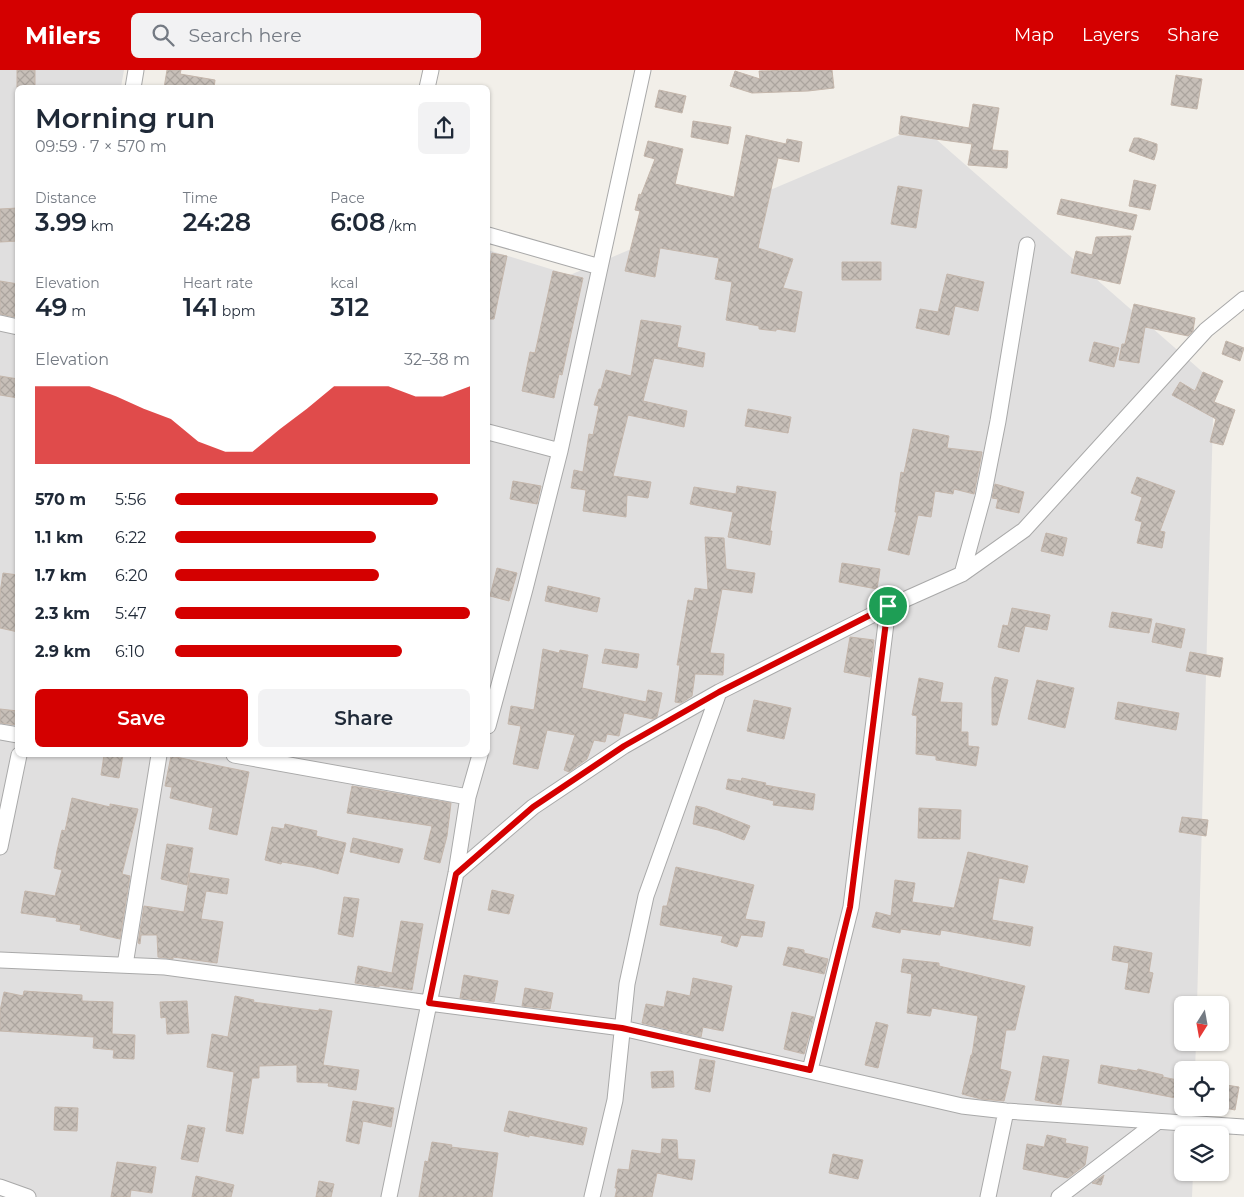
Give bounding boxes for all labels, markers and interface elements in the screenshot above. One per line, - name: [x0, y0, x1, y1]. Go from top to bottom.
- search box: [131, 13, 481, 58]
- text: Milers: [25, 21, 101, 50]
- icon: search: [149, 21, 177, 49]
- text: Search here: [189, 24, 302, 47]
- text: Map: [1014, 24, 1054, 46]
- text: Layers: [1082, 24, 1139, 46]
- text: Share: [1167, 24, 1219, 46]
- text: Morning run: [35, 101, 215, 135]
- button: share: [418, 102, 470, 154]
- text: 09:59 · 7 × 570 m: [35, 137, 167, 156]
- text: Distance: [35, 189, 97, 207]
- text: Time: [183, 189, 218, 207]
- text: Pace: [330, 189, 365, 207]
- text: 3.99: [35, 207, 87, 237]
- text: 24:28: [183, 207, 251, 237]
- text: 6:08: [330, 207, 385, 237]
- text: km: [87, 217, 114, 235]
- text: /km: [385, 217, 417, 235]
- text: Elevation: [35, 274, 100, 292]
- text: Heart rate: [183, 274, 253, 292]
- text: kcal: [330, 274, 358, 292]
- text: 49: [35, 292, 68, 322]
- text: 141: [183, 292, 218, 322]
- text: 312: [330, 292, 369, 322]
- text: m: [68, 302, 86, 320]
- text: bpm: [218, 302, 256, 320]
- text: Elevation: [35, 350, 109, 369]
- text: 32–38 m: [404, 350, 470, 369]
- text: 570 m: [35, 490, 86, 509]
- text: 5:56: [115, 490, 146, 509]
- text: 1.1 km: [35, 528, 83, 547]
- text: 6:22: [115, 528, 146, 547]
- text: 1.7 km: [35, 566, 87, 585]
- text: 6:20: [115, 566, 148, 585]
- pin: [867, 585, 909, 627]
- icon: arrive: [874, 592, 902, 620]
- text: 2.3 km: [35, 604, 90, 623]
- text: 5:47: [115, 604, 147, 623]
- text: 2.9 km: [35, 642, 91, 661]
- text: 6:10: [115, 642, 145, 661]
- button: Save: [35, 689, 248, 747]
- button: Share: [258, 689, 470, 747]
- north arrow: [1174, 996, 1229, 1051]
- map controls: [1174, 996, 1229, 1181]
- button: locate: [1174, 1061, 1229, 1116]
- button: layers: [1174, 1126, 1229, 1181]

